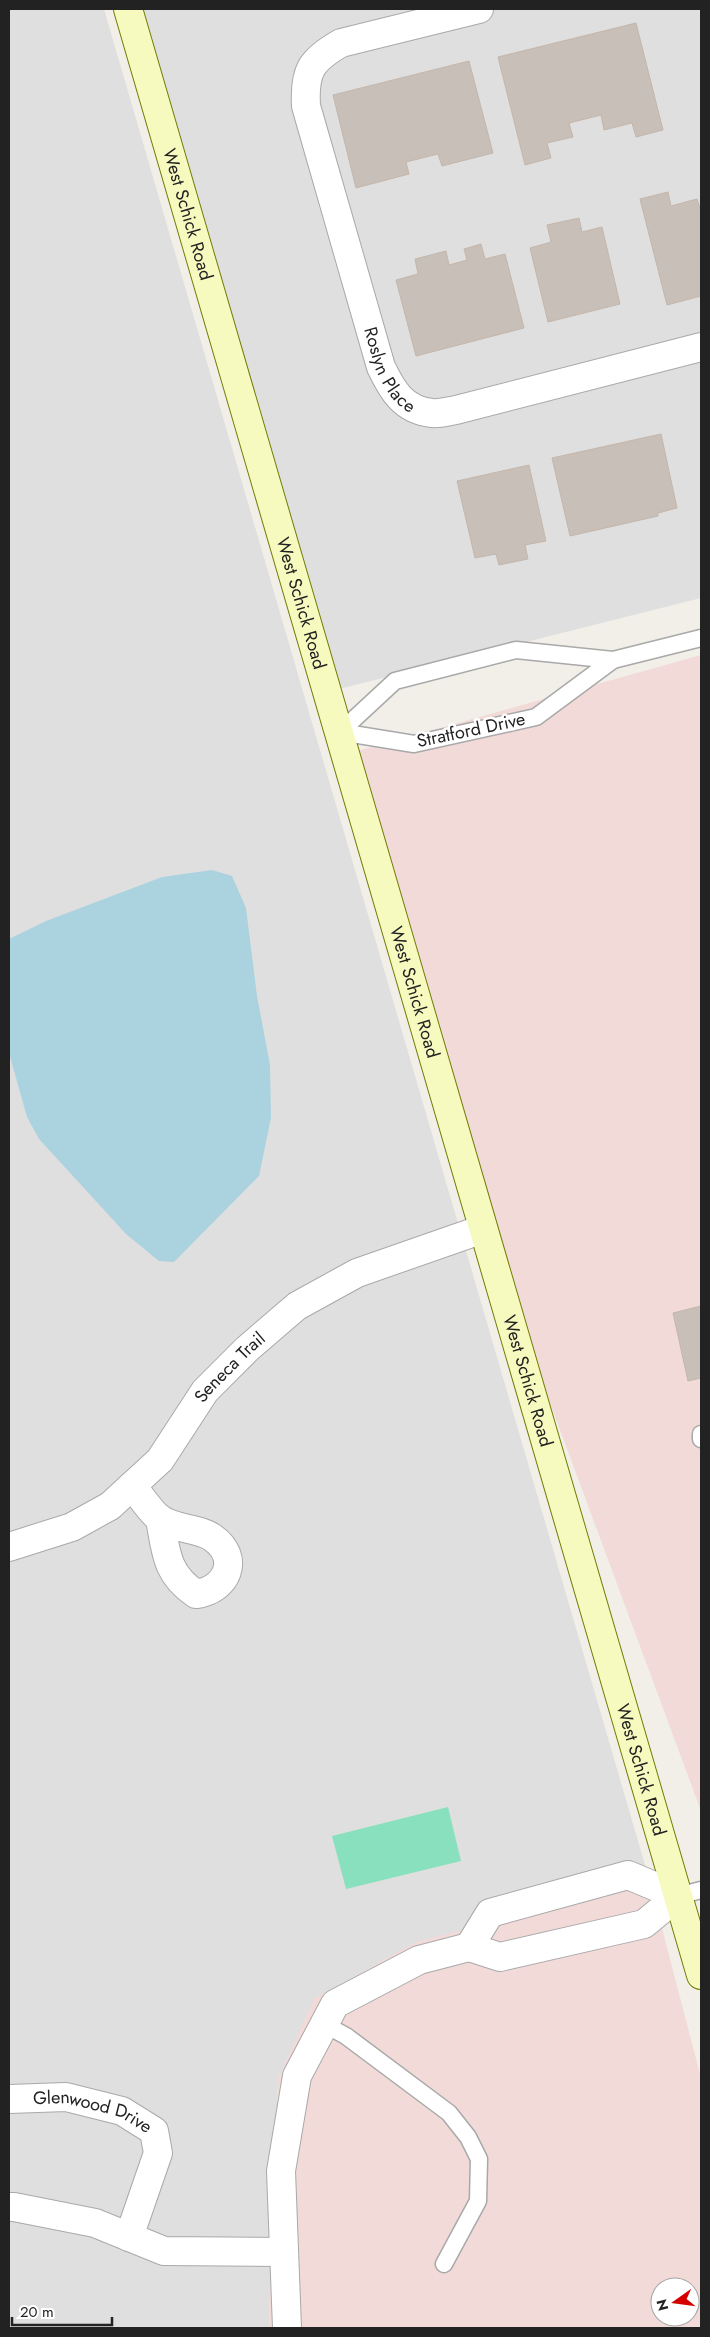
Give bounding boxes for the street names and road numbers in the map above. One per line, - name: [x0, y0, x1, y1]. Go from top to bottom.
- street label: West Schick Road: [156, 145, 219, 283]
- street label: Roslyn Place: [357, 324, 421, 419]
- street label: West Schick Road: [270, 534, 333, 672]
- street label: Stratford Drive: [414, 706, 528, 754]
- street label: West Schick Road: [383, 923, 446, 1061]
- street label: West Schick Road: [496, 1312, 559, 1450]
- street label: Seneca Trail: [188, 1326, 271, 1408]
- street label: West Schick Road: [610, 1701, 673, 1839]
- street label: Glenwood Drive: [32, 2084, 157, 2140]

